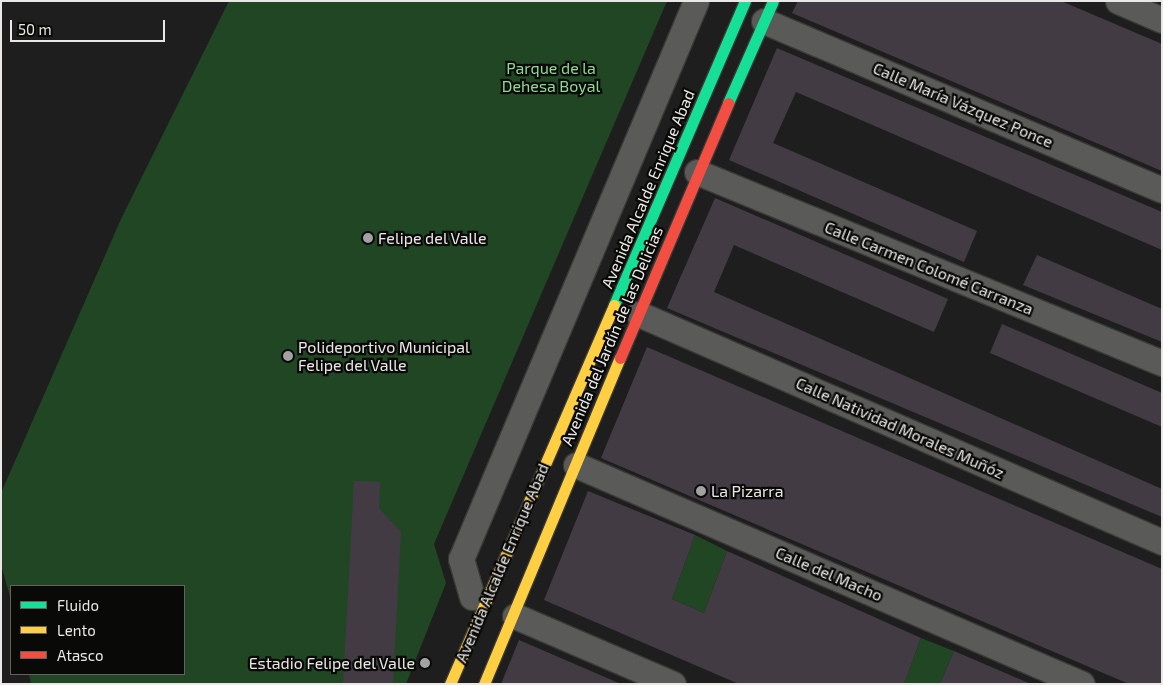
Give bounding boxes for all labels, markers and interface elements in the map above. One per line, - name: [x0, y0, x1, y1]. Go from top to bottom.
- scale bar: [12, 10, 168, 42]
- text: 50 m: [18, 20, 52, 38]
- park label: Parque de la Dehesa Boyal: [502, 58, 600, 96]
- street label: Calle María Vázquez Ponce: [870, 58, 1056, 152]
- street label: Avenida Alcalde Enrique Abad: [597, 86, 699, 292]
- street label: Calle Carmen Colomé Carranza: [822, 217, 1036, 319]
- street label: Avenida del Jardín de las Delicias: [557, 223, 667, 449]
- place label: Felipe del Valle: [378, 228, 487, 248]
- marker: Felipe del Valle: [362, 232, 374, 244]
- place label: Polideportivo Municipal Felipe del Valle: [298, 337, 470, 375]
- marker: Polideportivo Municipal Felipe del Valle: [282, 350, 294, 362]
- street label: Calle Natividad Morales Muñóz: [793, 373, 1007, 483]
- street label: Avenida Alcalde Enrique Abad: [451, 460, 553, 666]
- place label: La Pizarra: [711, 481, 784, 501]
- marker: La Pizarra: [695, 485, 707, 497]
- street label: Calle del Macho: [772, 543, 886, 605]
- legend: [10, 585, 185, 675]
- text: Fluido: [57, 596, 99, 614]
- text: Lento: [57, 621, 96, 639]
- text: Atasco: [57, 646, 103, 664]
- place label: Estadio Felipe del Valle: [248, 653, 415, 673]
- marker: Estadio Felipe del Valle: [419, 657, 431, 669]

